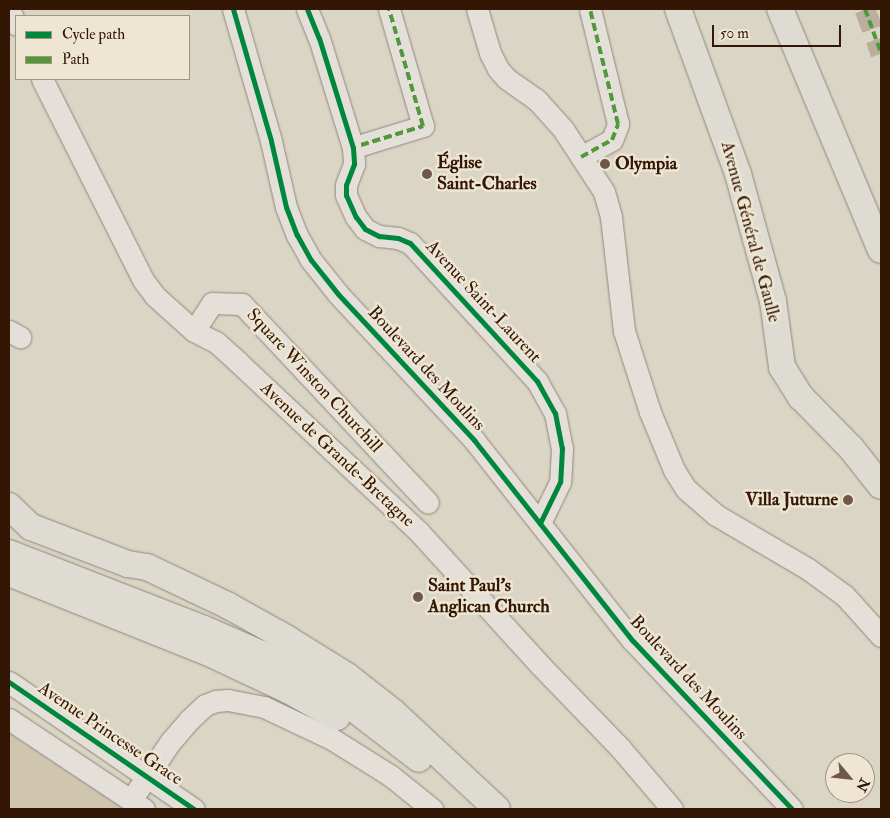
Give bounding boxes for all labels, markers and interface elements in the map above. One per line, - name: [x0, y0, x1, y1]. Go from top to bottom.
- legend: [15, 15, 190, 80]
- scale bar: [715, 15, 844, 47]
- text: 50 m: [720, 24, 749, 43]
- text: Cycle path: [62, 25, 125, 44]
- text: Path: [62, 50, 89, 69]
- street label: Avenue Général de Gaulle: [715, 139, 785, 325]
- place label: Église Saint-Charles: [437, 153, 537, 195]
- place label: Olympia: [615, 153, 677, 175]
- marker: Olympia: [599, 158, 611, 170]
- marker: Église Saint-Charles: [421, 168, 433, 180]
- street label: Avenue Saint-Laurent: [421, 236, 545, 368]
- street label: Boulevard des Moulins: [363, 302, 489, 436]
- street label: Square Winston Churchill: [242, 304, 386, 458]
- street label: Avenue de Grande-Bretagne: [255, 378, 419, 532]
- place label: Villa Juturne: [745, 489, 838, 511]
- marker: Villa Juturne: [842, 494, 854, 506]
- place label: Saint Paul's Anglican Church: [428, 576, 550, 618]
- marker: Saint Paul's Anglican Church: [412, 591, 424, 603]
- street label: Boulevard des Moulins: [625, 611, 751, 745]
- street label: Avenue Princesse Grace: [34, 678, 186, 790]
- north arrow: [825, 753, 875, 803]
- text: N: [852, 775, 873, 794]

